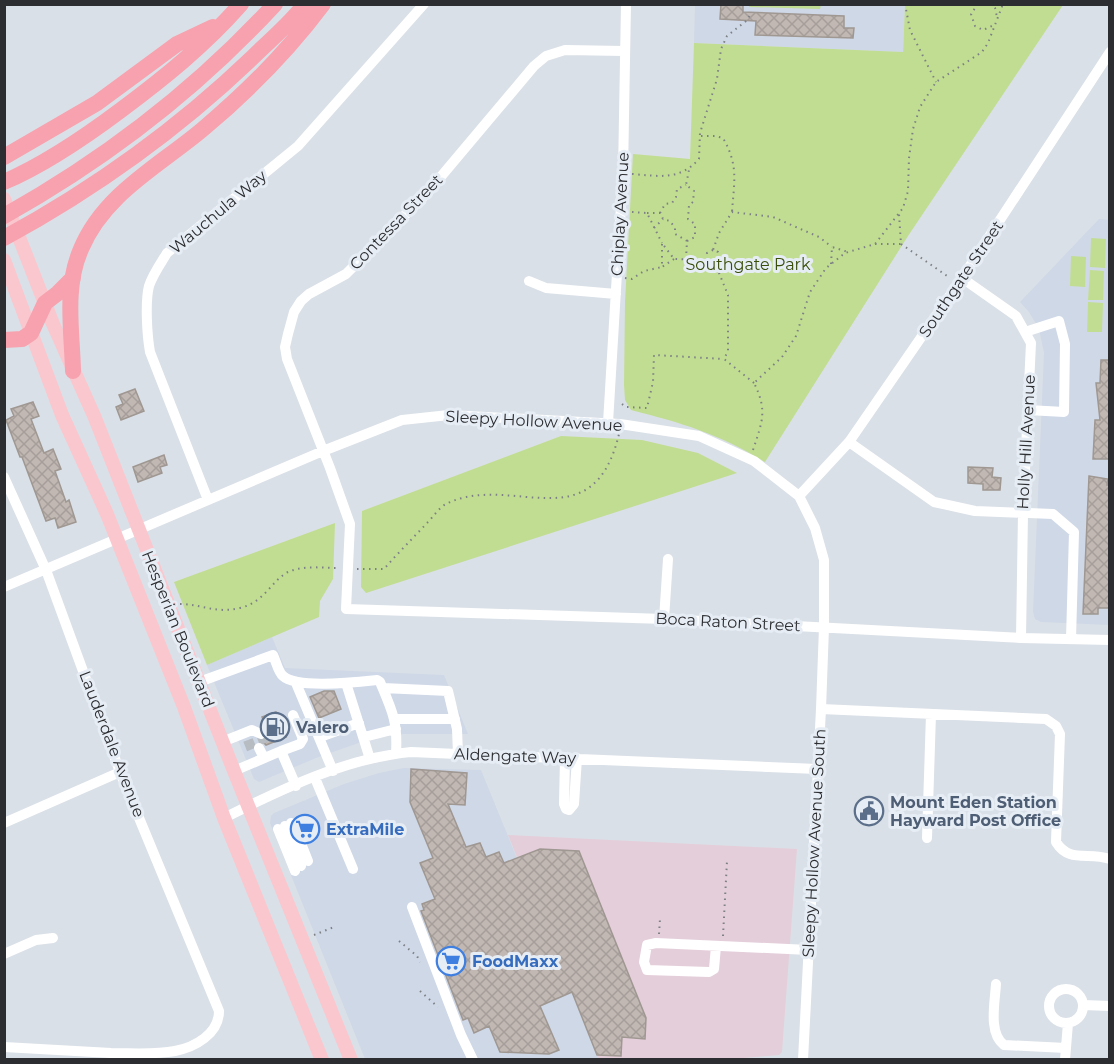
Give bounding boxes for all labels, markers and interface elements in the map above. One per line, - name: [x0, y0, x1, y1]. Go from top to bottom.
- street label: Chiplay Avenue: [607, 152, 633, 276]
- street label: Wauchula Way: [166, 166, 270, 258]
- street label: Contessa Street: [346, 170, 447, 274]
- street label: Southgate Street: [915, 217, 1007, 341]
- park label: Southgate Park: [686, 255, 811, 274]
- street label: Holly Hill Avenue: [1013, 374, 1039, 510]
- street label: Sleepy Hollow Avenue: [445, 407, 623, 435]
- street label: Hesperian Boulevard: [138, 548, 218, 710]
- street label: Boca Raton Street: [655, 609, 802, 635]
- street label: Lauderdale Avenue: [75, 668, 149, 820]
- fuel station icon: Valero: [259, 711, 291, 743]
- place label: Valero: [295, 718, 349, 737]
- street label: Sleepy Hollow Avenue South: [799, 728, 829, 958]
- street label: Aldengate Way: [454, 744, 577, 768]
- place label: Mount Eden Station Hayward Post Office: [890, 793, 1061, 830]
- public building icon: Mount Eden Station Hayward Post Office: [853, 795, 885, 827]
- supermarket icon: ExtraMile: [289, 813, 321, 845]
- place label: ExtraMile: [326, 820, 404, 839]
- supermarket icon: FoodMaxx: [435, 945, 467, 977]
- place label: FoodMaxx: [472, 952, 559, 971]

